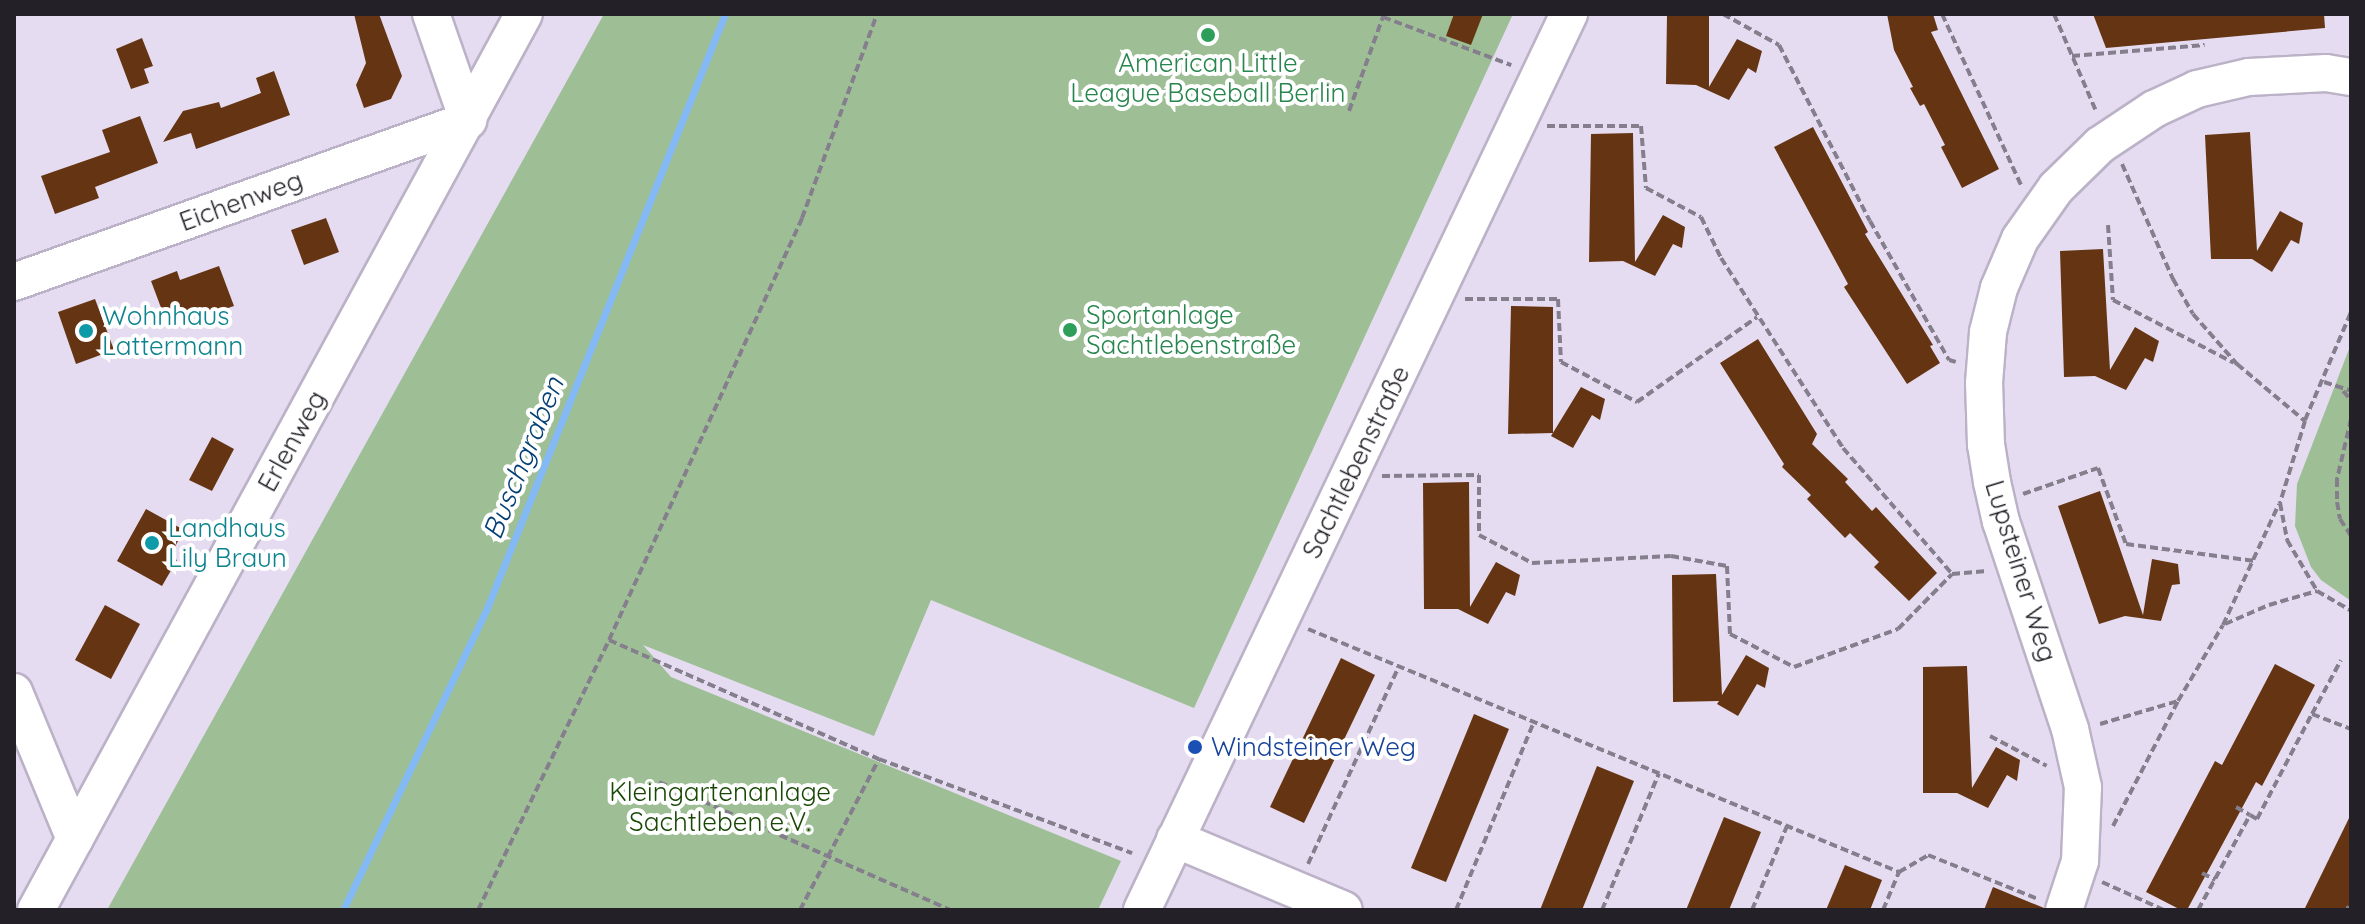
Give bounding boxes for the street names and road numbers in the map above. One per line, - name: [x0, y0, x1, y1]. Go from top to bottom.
- street label: Eichenweg: [175, 164, 307, 238]
- street label: Sachtlebenstraße: [1296, 361, 1416, 563]
- street label: Erlenweg: [252, 385, 332, 497]
- street label: Lupsteiner Weg: [1979, 477, 2063, 665]

